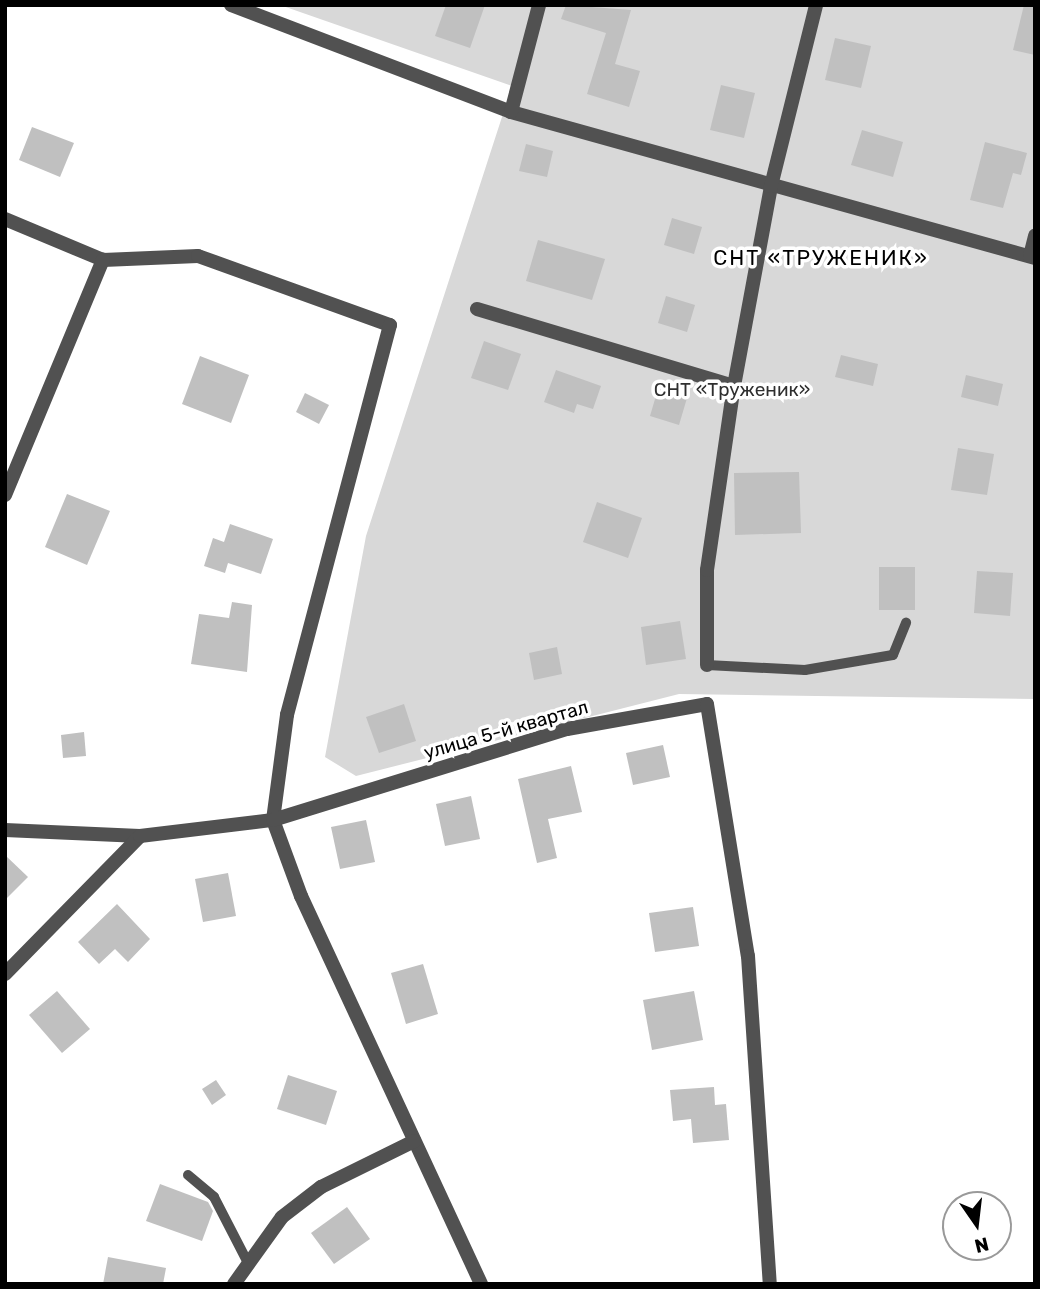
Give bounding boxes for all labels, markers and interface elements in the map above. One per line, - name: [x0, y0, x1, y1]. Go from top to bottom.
- district label: СНТ «ТРУЖЕНИК»: [715, 245, 927, 271]
- park label: СНТ «Труженик»: [654, 379, 810, 401]
- street label: улица 5-й квартал: [421, 696, 591, 764]
- north arrow: [942, 1191, 1012, 1261]
- text: N: [972, 1232, 991, 1258]

